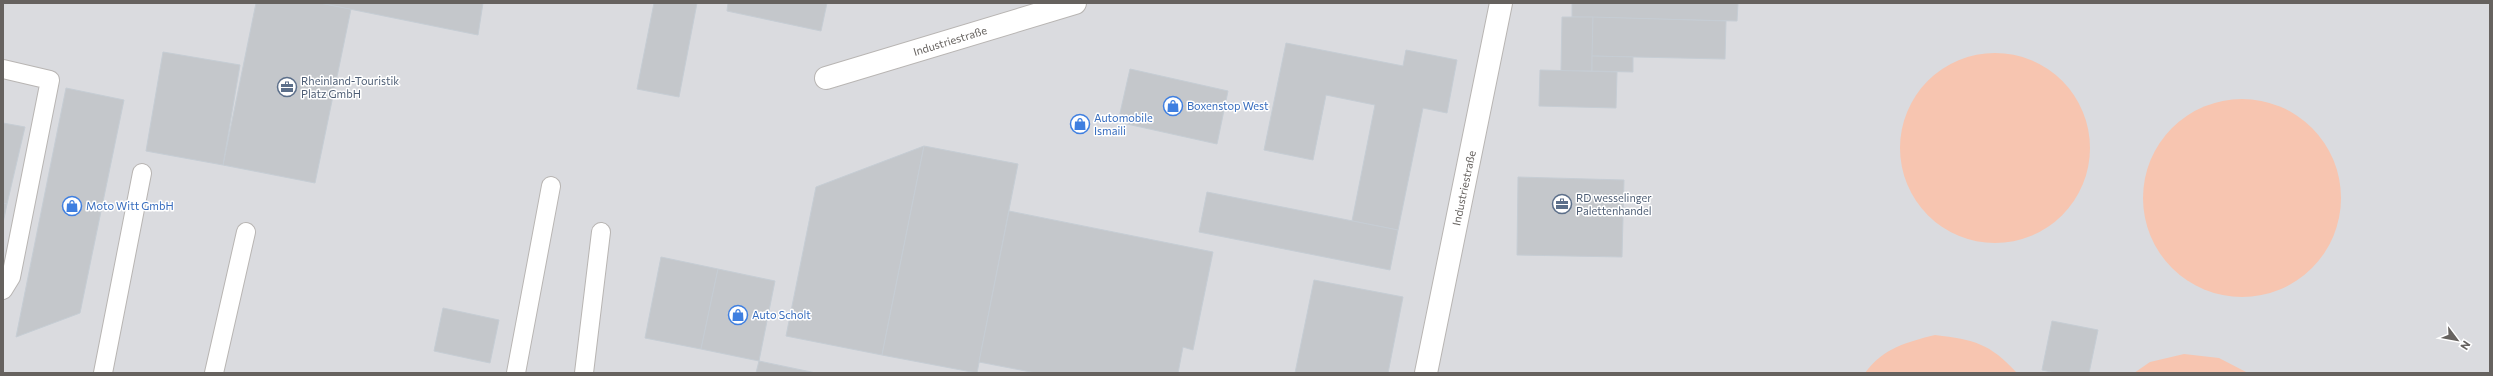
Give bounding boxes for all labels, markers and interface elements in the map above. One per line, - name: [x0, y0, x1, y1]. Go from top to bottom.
- street label: Industriestraße: [911, 23, 988, 58]
- place label: Rheinland-Touristik Platz GmbH: [301, 74, 399, 100]
- office icon: Rheinland-Touristik Platz GmbH: [276, 76, 298, 98]
- shop icon: Boxenstop West: [1162, 95, 1184, 117]
- place label: Boxenstop West: [1187, 99, 1269, 112]
- place label: Automobile Ismaili: [1094, 111, 1153, 137]
- shop icon: Automobile Ismaili: [1069, 113, 1091, 135]
- street label: Industriestraße: [1449, 149, 1478, 227]
- place label: RD wesselinger Palettenhandel: [1576, 191, 1652, 217]
- office icon: RD wesselinger Palettenhandel: [1551, 193, 1573, 215]
- shop icon: Moto Witt GmbH: [61, 195, 83, 217]
- place label: Moto Witt GmbH: [86, 199, 174, 212]
- shop icon: Auto Scholt: [727, 304, 749, 326]
- place label: Auto Scholt: [752, 308, 811, 321]
- north arrow: [2437, 320, 2477, 360]
- text: N: [2458, 339, 2474, 353]

